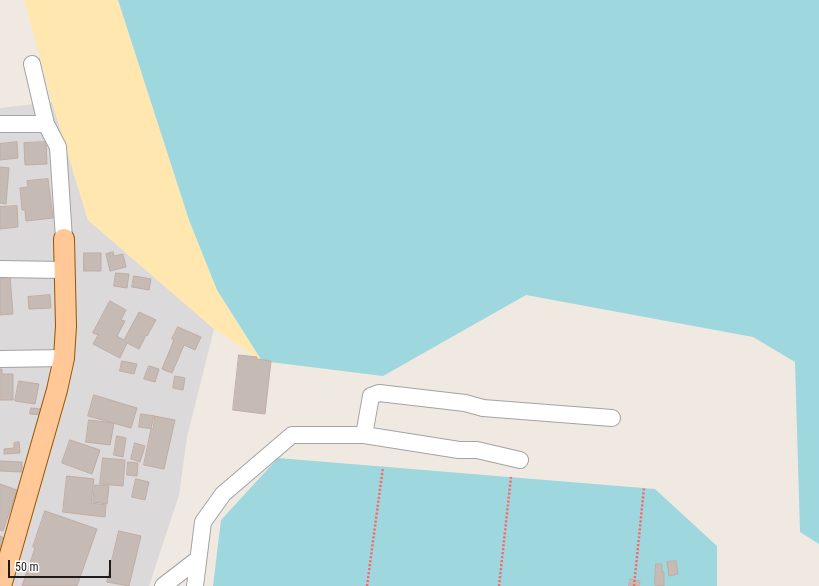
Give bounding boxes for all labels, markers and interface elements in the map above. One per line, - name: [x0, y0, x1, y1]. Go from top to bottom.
- scale bar: [10, 552, 113, 578]
- text: 50 m: [15, 560, 39, 574]

